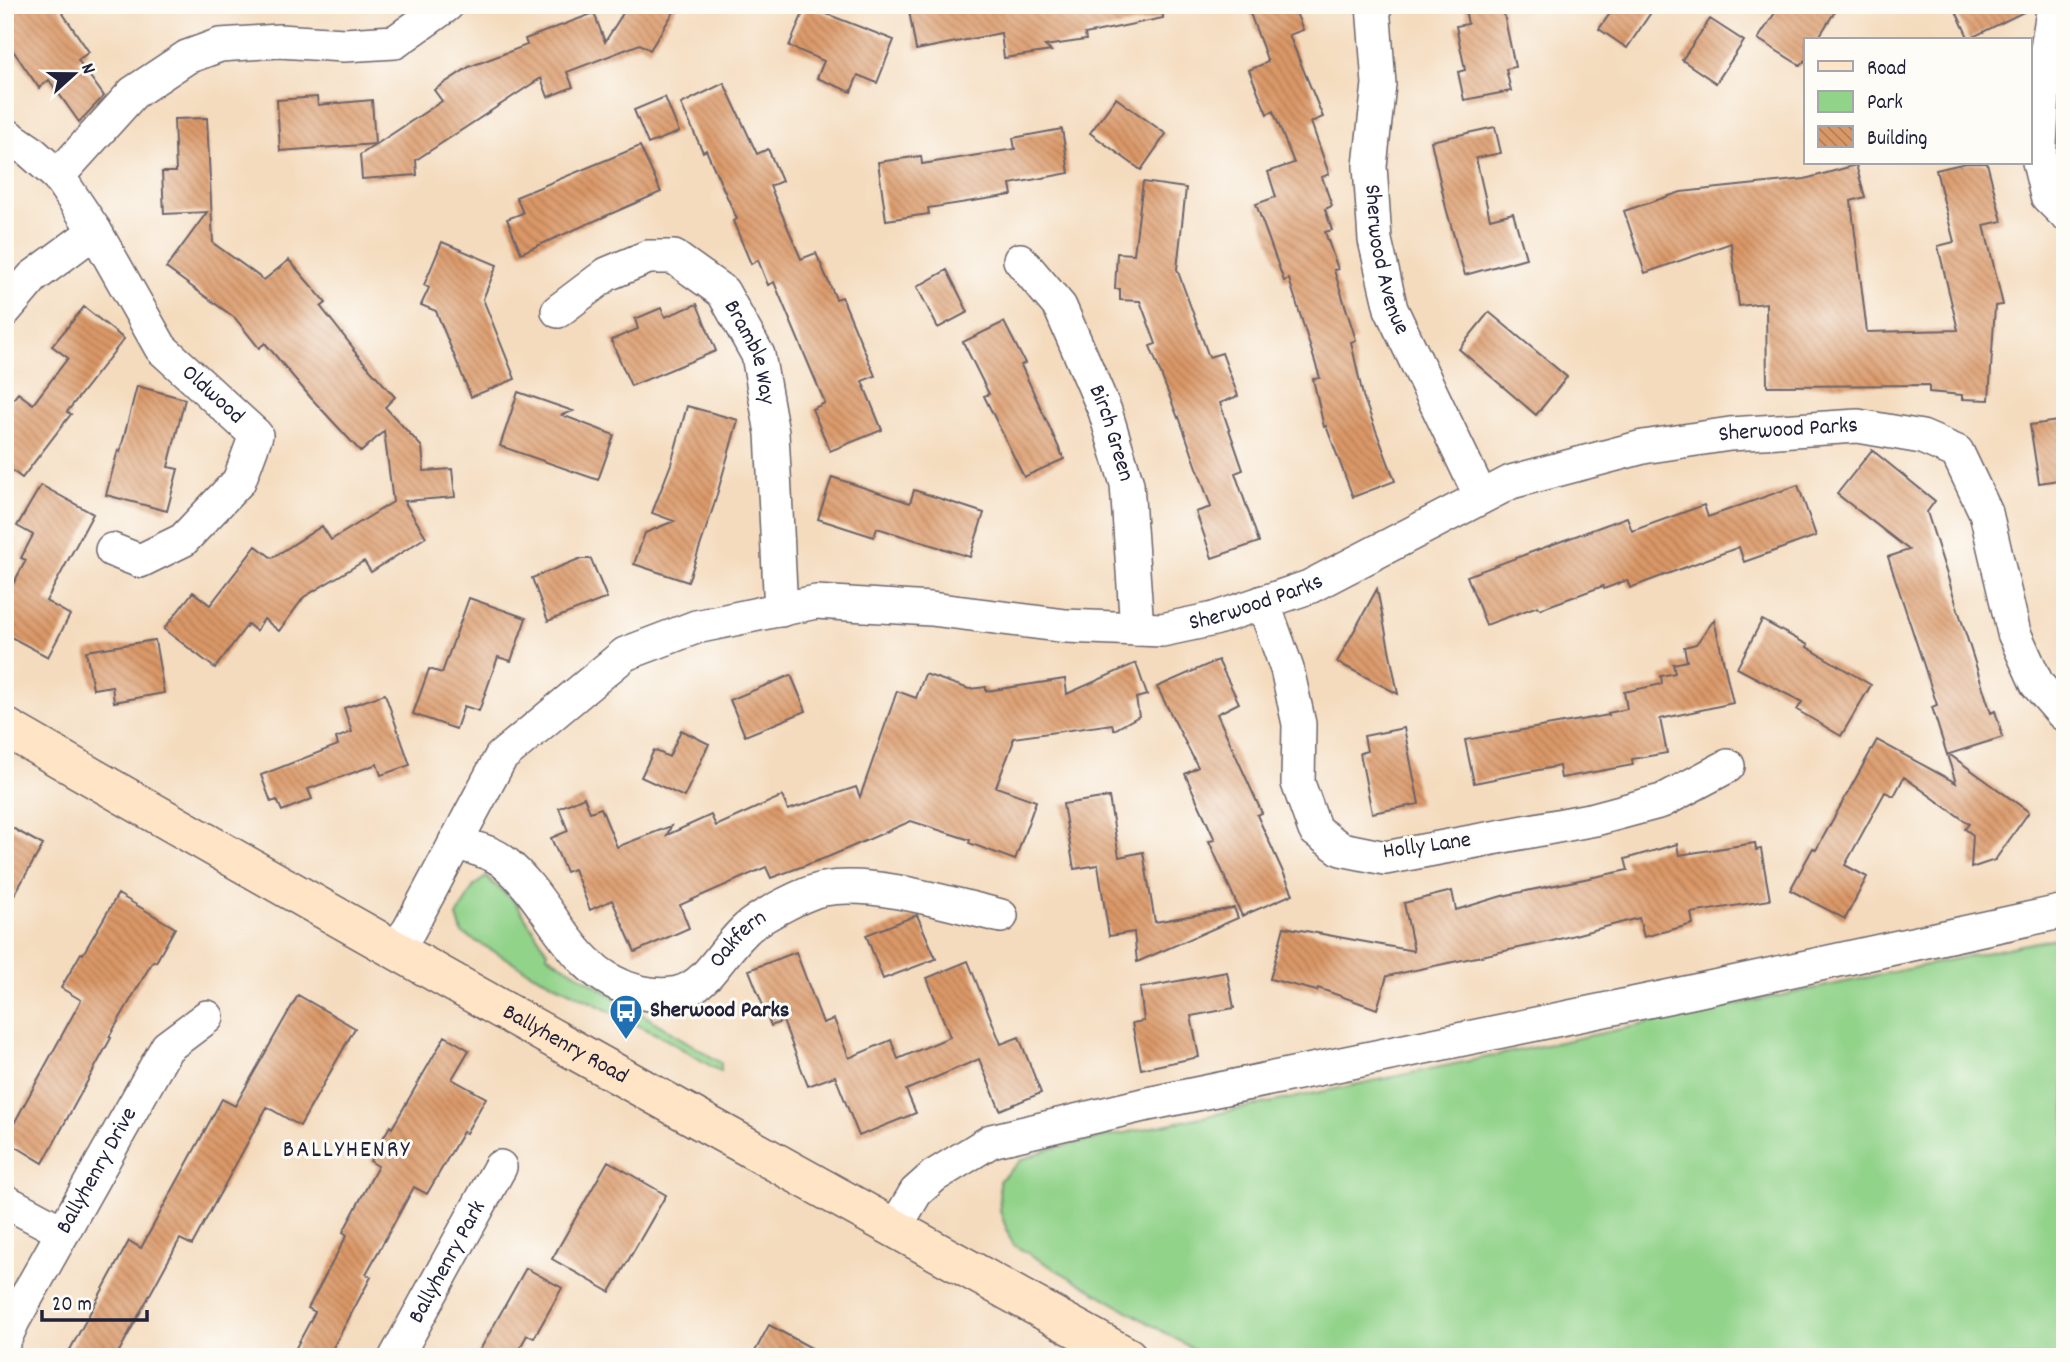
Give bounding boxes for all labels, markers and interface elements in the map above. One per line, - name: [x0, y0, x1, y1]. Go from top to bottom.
- north arrow: [38, 38, 108, 108]
- legend: [1804, 38, 2032, 164]
- text: Road: [1867, 55, 1906, 85]
- text: N: [72, 60, 101, 78]
- text: Park: [1867, 89, 1903, 119]
- text: Building: [1867, 125, 1927, 155]
- street label: Sherwood Avenue: [1355, 183, 1418, 341]
- street label: Bramble Way: [714, 294, 783, 408]
- street label: Oldwood: [173, 357, 251, 433]
- street label: Birch Green: [1079, 380, 1142, 486]
- street label: Sherwood Parks: [1716, 410, 1859, 452]
- street label: Sherwood Parks: [1186, 566, 1329, 640]
- street label: Holly Lane: [1381, 825, 1473, 869]
- street label: Oakfern: [702, 902, 773, 976]
- bus stop icon: Sherwood Parks: [607, 992, 645, 1041]
- place label: Sherwood Parks: [650, 995, 790, 1028]
- street label: Ballyhenry Road: [496, 997, 634, 1093]
- street label: Ballyhenry Drive: [49, 1101, 146, 1240]
- district label: BALLYHENRY: [283, 1134, 411, 1168]
- street label: Ballyhenry Park: [401, 1195, 495, 1330]
- scale bar: [42, 1278, 147, 1322]
- text: 20 m: [52, 1291, 92, 1321]

